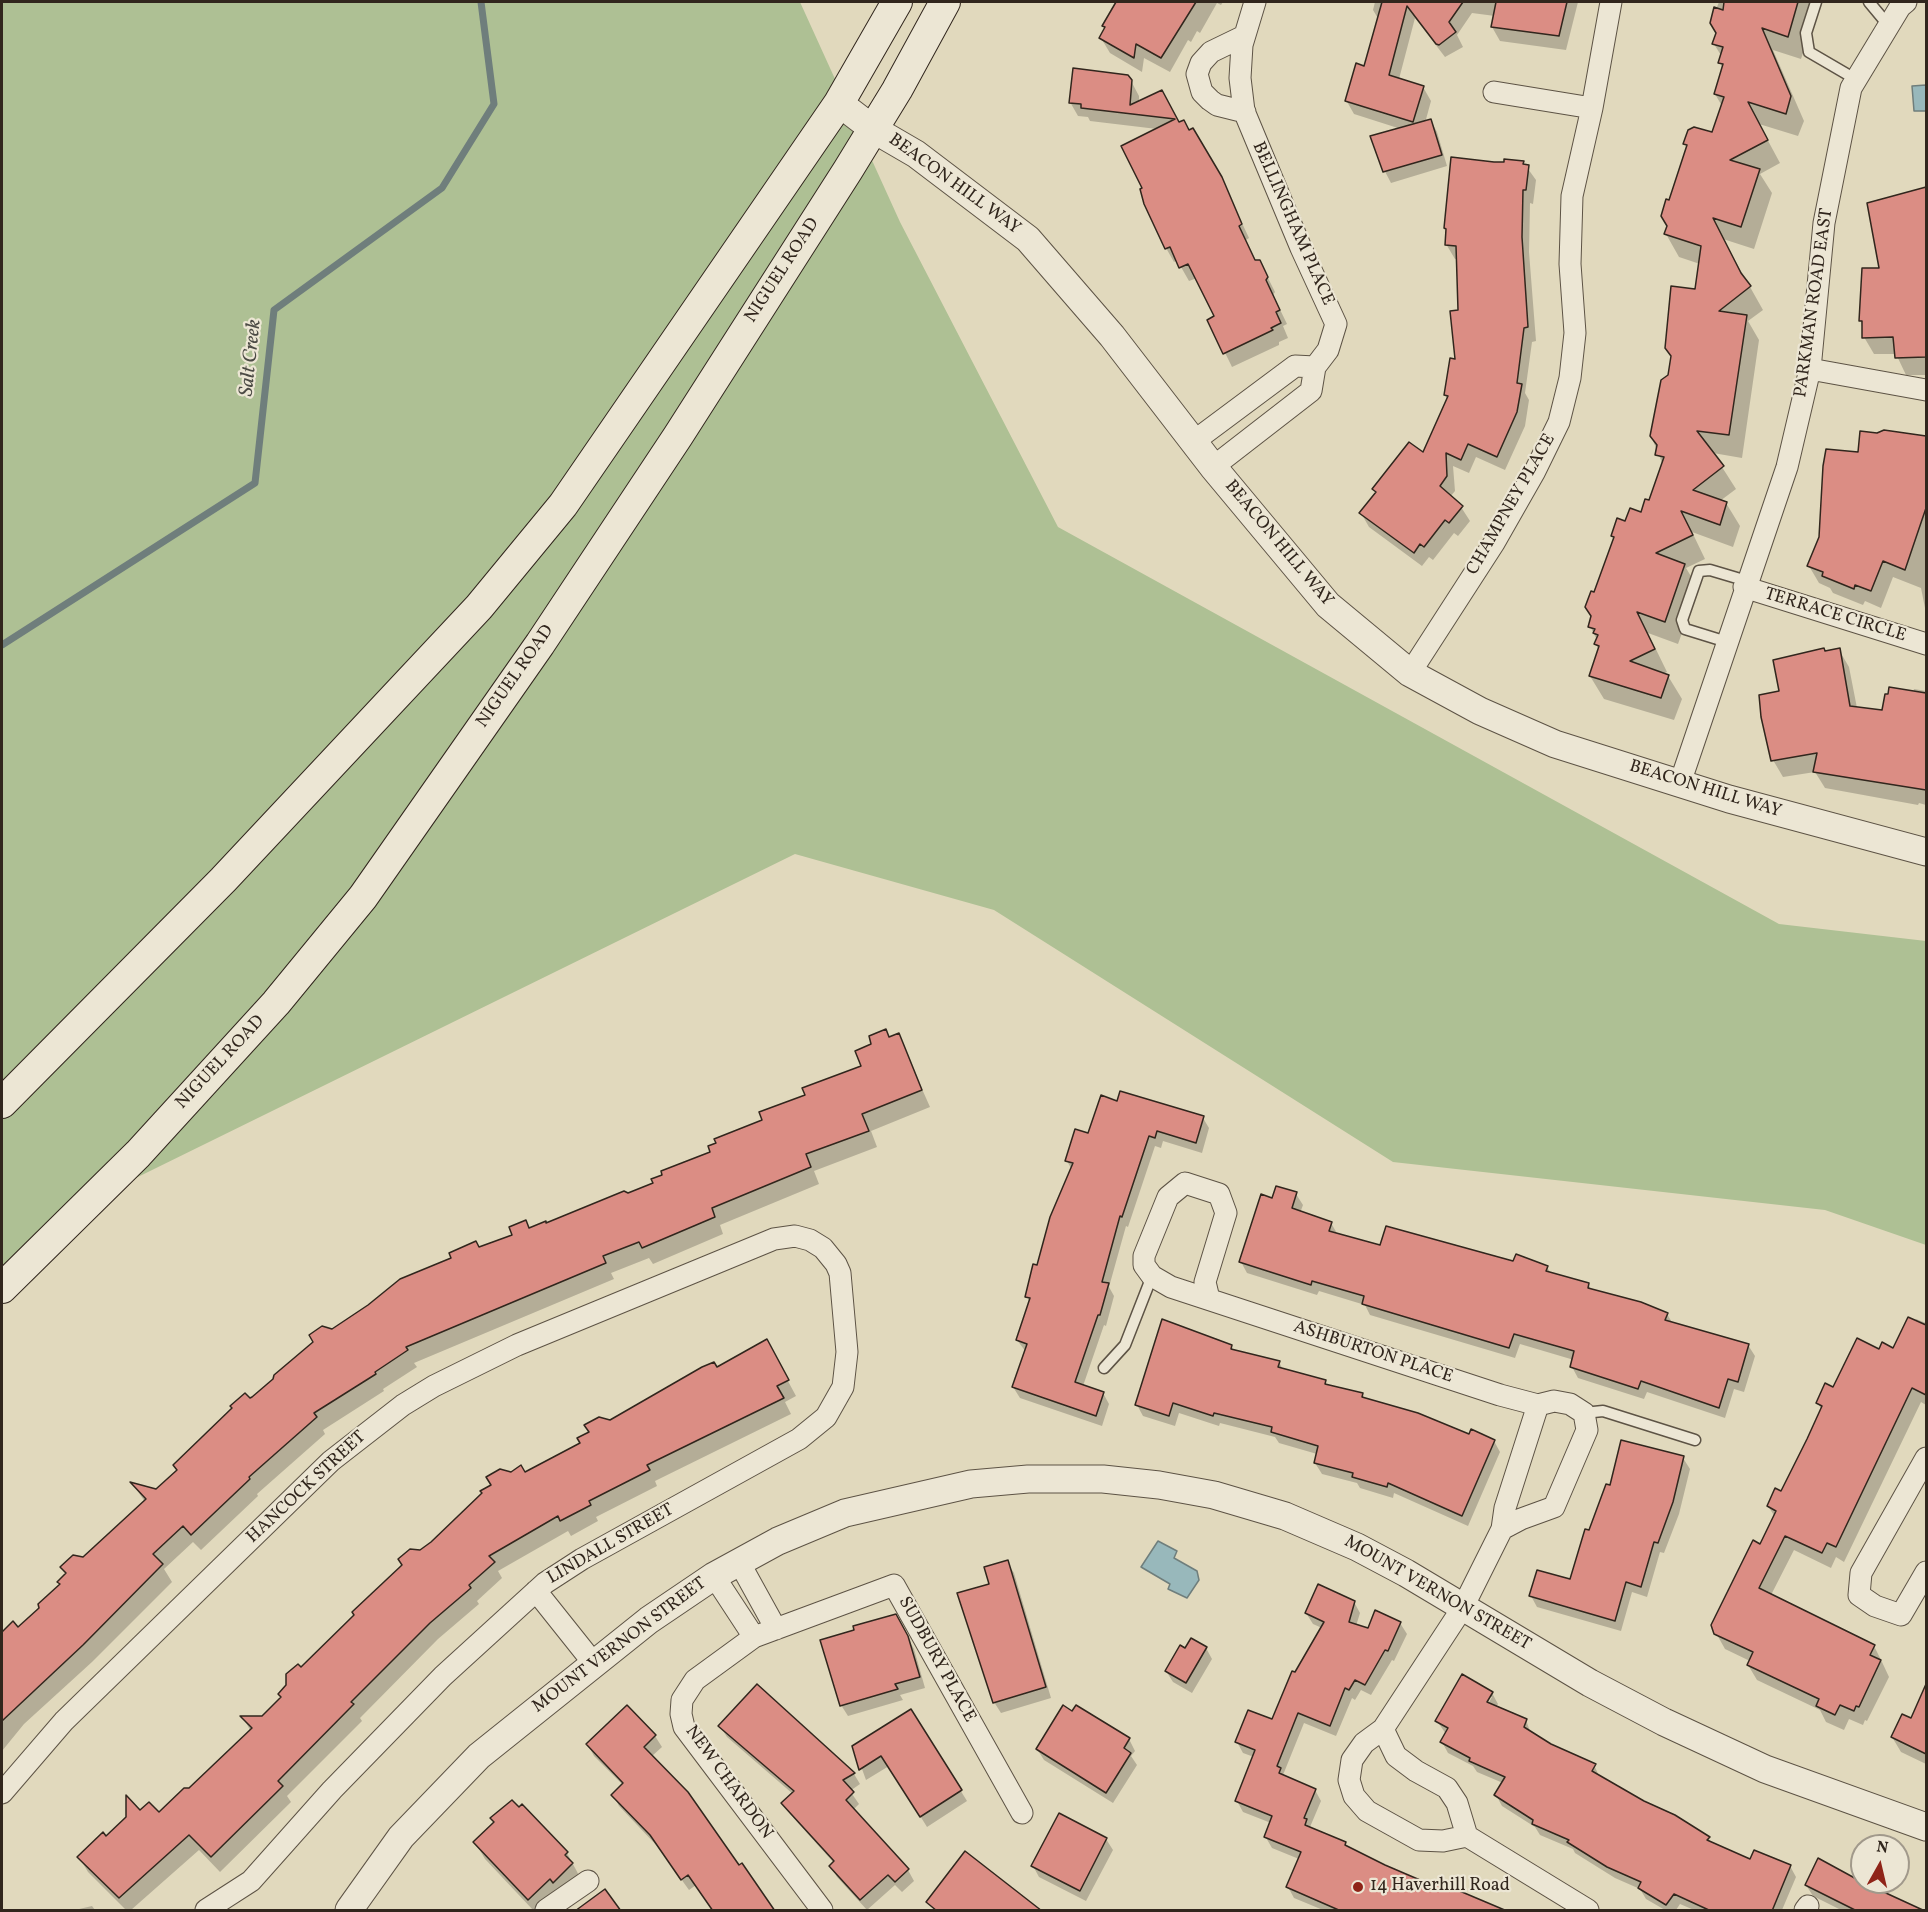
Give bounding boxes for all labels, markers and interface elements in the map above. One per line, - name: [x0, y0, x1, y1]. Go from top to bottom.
- street label: BEACON HILL WAY: [884, 130, 1024, 240]
- street label: BELLINGHAM PLACE: [1246, 139, 1338, 309]
- street label: PARKMAN ROAD EAST: [1791, 207, 1839, 399]
- street label: NIGUEL ROAD: [741, 215, 825, 327]
- water label: Salt Creek: [236, 318, 268, 398]
- street label: CHAMPNEY PLACE: [1463, 431, 1561, 579]
- street label: BEACON HILL WAY: [1219, 476, 1337, 612]
- street label: TERRACE CIRCLE: [1762, 584, 1908, 648]
- street label: NIGUEL ROAD: [473, 621, 559, 733]
- street label: BEACON HILL WAY: [1626, 757, 1784, 823]
- street label: NIGUEL ROAD: [172, 1012, 270, 1114]
- street label: ASHBURTON PLACE: [1290, 1317, 1456, 1389]
- street label: HANCOCK STREET: [243, 1427, 371, 1549]
- street label: LINDALL STREET: [544, 1500, 678, 1590]
- street label: MOUNT VERNON STREET: [1340, 1532, 1534, 1656]
- street label: MOUNT VERNON STREET: [529, 1574, 711, 1718]
- street label: SUDBURY PLACE: [893, 1593, 979, 1727]
- street label: NEW CHARDON: [680, 1722, 776, 1844]
- north arrow: [1850, 1834, 1910, 1894]
- text: N: [1875, 1836, 1890, 1860]
- place label: 14 Haverhill Road: [1370, 1876, 1510, 1898]
- marker: 14 Haverhill Road: [1351, 1880, 1365, 1894]

